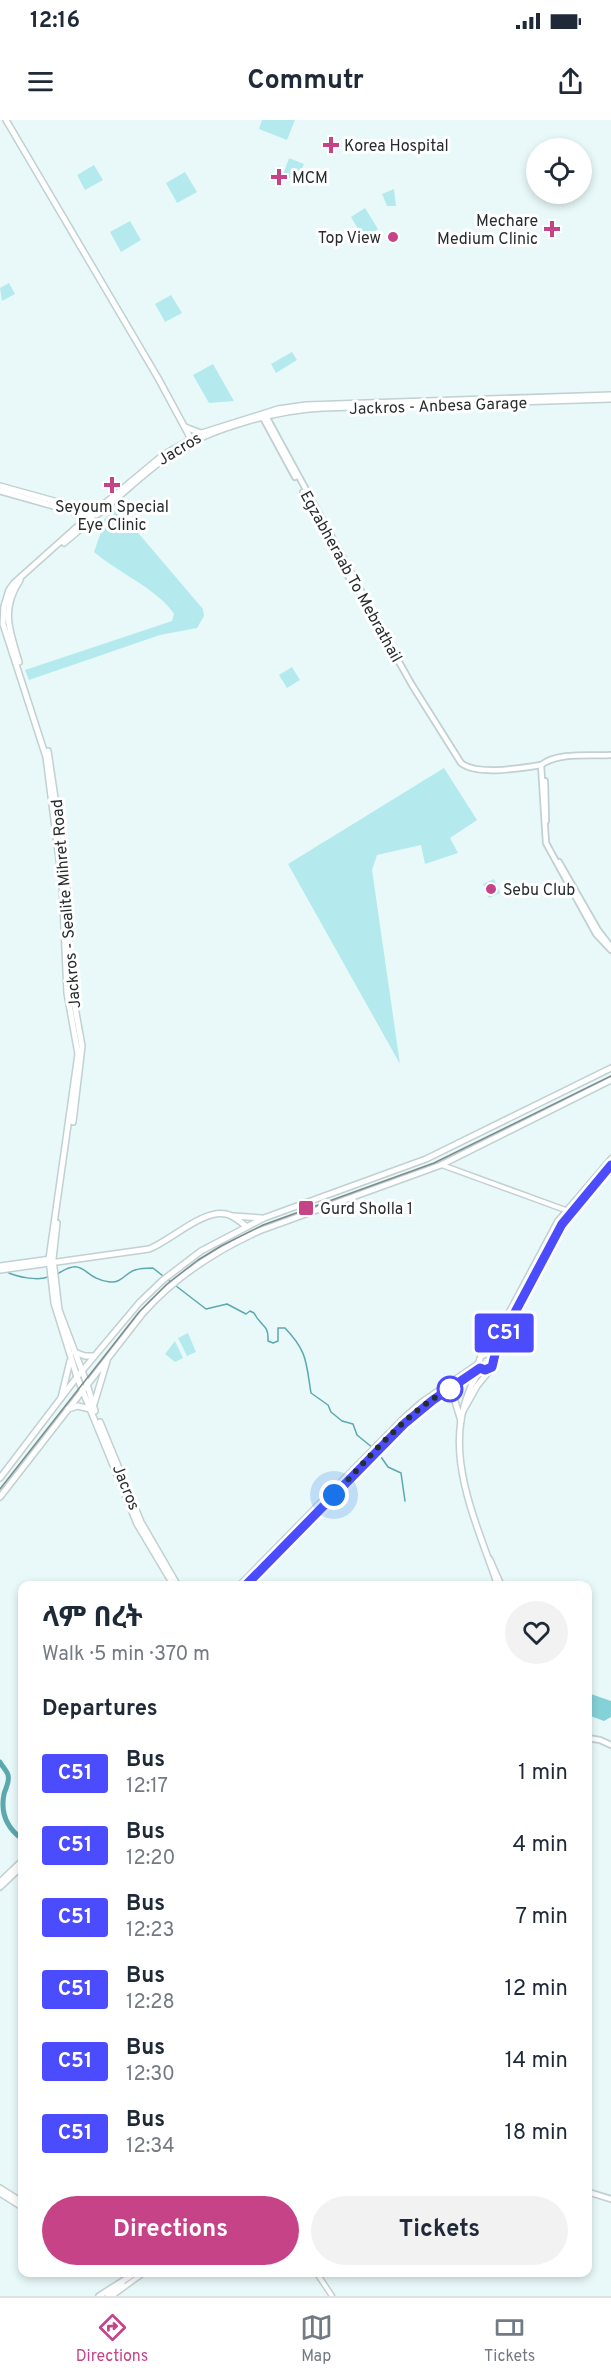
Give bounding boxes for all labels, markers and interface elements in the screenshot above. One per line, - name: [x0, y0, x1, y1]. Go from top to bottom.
- text: 12:16: [30, 8, 80, 35]
- text: Commutr: [247, 64, 364, 98]
- icon: menu: [24, 65, 57, 98]
- icon: share: [554, 65, 587, 98]
- marker: Korea Hospital: [322, 136, 340, 154]
- place label: Korea Hospital: [344, 137, 449, 157]
- map controls: [526, 138, 592, 204]
- button: locate: [526, 138, 592, 204]
- marker: MCM: [270, 168, 288, 186]
- place label: MCM: [292, 169, 328, 189]
- place label: Mechare Medium Clinic: [437, 212, 538, 250]
- marker: Mechare Medium Clinic: [543, 220, 561, 238]
- place label: Top View: [318, 229, 381, 249]
- marker: Top View: [386, 230, 400, 244]
- street label: Jackros - Anbesa Garage: [349, 394, 527, 420]
- street label: Jacros: [155, 429, 206, 471]
- marker: Seyoum Special Eye Clinic: [103, 476, 121, 494]
- street label: Egzabheraab To Mebrathail: [295, 488, 406, 666]
- place label: Seyoum Special Eye Clinic: [55, 498, 169, 536]
- street label: Jackros - Sealite Mihret Road: [48, 798, 86, 1009]
- place label: Sebu Club: [503, 881, 575, 901]
- marker: Sebu Club: [484, 882, 498, 896]
- marker: Gurd Sholla 1: [297, 1199, 315, 1217]
- place label: Gurd Sholla 1: [320, 1200, 413, 1220]
- line badge: C51: [470, 1314, 538, 1352]
- text: C51: [487, 1320, 521, 1347]
- unlabelled marker: [437, 1376, 463, 1402]
- street label: Jacros: [107, 1462, 143, 1514]
- your location: [319, 1480, 349, 1510]
- text: ላም በረት: [42, 1601, 143, 1637]
- button: heart: [505, 1601, 568, 1664]
- text: Walk · 5 min · 370 m: [42, 1642, 210, 1668]
- text: Departures: [42, 1696, 158, 1723]
- text: Bus: [126, 1747, 165, 1774]
- text: C51: [58, 1760, 92, 1787]
- text: 1 min: [518, 1760, 568, 1787]
- text: 12:17: [126, 1774, 168, 1800]
- text: Bus: [126, 1819, 165, 1846]
- text: C51: [58, 1832, 92, 1859]
- text: 4 min: [513, 1832, 568, 1859]
- text: 12:20: [126, 1846, 175, 1872]
- text: Bus: [126, 1891, 165, 1918]
- text: C51: [58, 1904, 92, 1931]
- text: 7 min: [516, 1904, 568, 1931]
- text: 12:23: [126, 1918, 174, 1944]
- text: Bus: [126, 1963, 165, 1990]
- text: C51: [58, 1976, 92, 2003]
- text: 12 min: [505, 1976, 568, 2003]
- text: 12:28: [126, 1990, 175, 2016]
- text: Bus: [126, 2035, 165, 2062]
- text: C51: [58, 2048, 92, 2075]
- text: 14 min: [505, 2048, 568, 2075]
- text: 12:30: [126, 2062, 175, 2088]
- text: Bus: [126, 2107, 165, 2134]
- text: C51: [58, 2120, 92, 2147]
- text: 18 min: [505, 2120, 568, 2147]
- text: 12:34: [126, 2134, 175, 2160]
- button: Directions: [42, 2196, 299, 2265]
- button: Tickets: [311, 2196, 568, 2265]
- tab: Directions: [76, 2311, 148, 2367]
- tab: Map: [300, 2311, 333, 2367]
- tab: Tickets: [484, 2311, 535, 2367]

